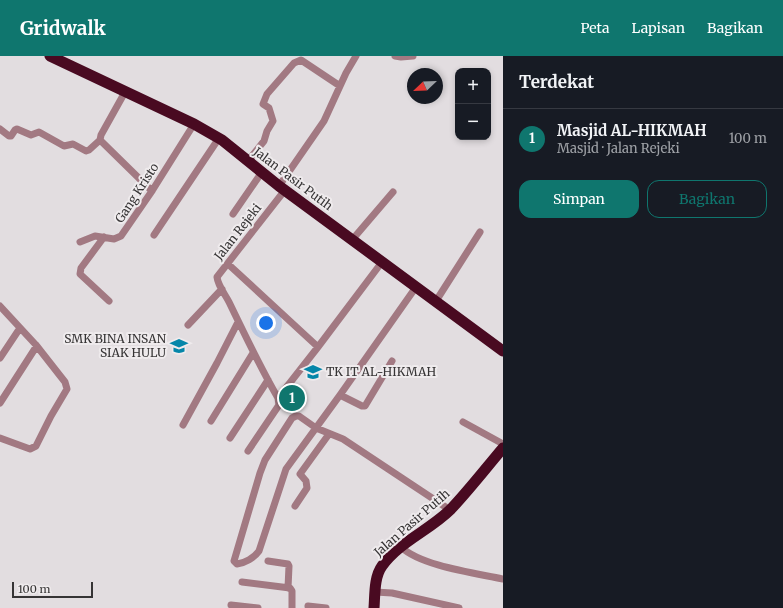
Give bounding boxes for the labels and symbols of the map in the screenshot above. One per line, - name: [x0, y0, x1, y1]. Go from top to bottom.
- north arrow: [407, 68, 443, 104]
- street label: Jalan Pasir Putih: [250, 143, 336, 213]
- street label: Gang Kristo: [112, 160, 161, 225]
- street label: Jalan Rejeki: [210, 200, 264, 264]
- your location: [256, 313, 276, 333]
- place label: SMK BINA INSAN SIAK HULU: [64, 331, 167, 360]
- school or university icon: SMK BINA INSAN SIAK HULU: [169, 336, 189, 356]
- school or university icon: TK IT AL-HIKMAH: [303, 362, 323, 382]
- place label: TK IT AL-HIKMAH: [326, 364, 436, 379]
- pin: 1: [279, 383, 305, 413]
- street label: Jalan Pasir Putih: [370, 486, 453, 560]
- scale bar: [12, 580, 93, 599]

